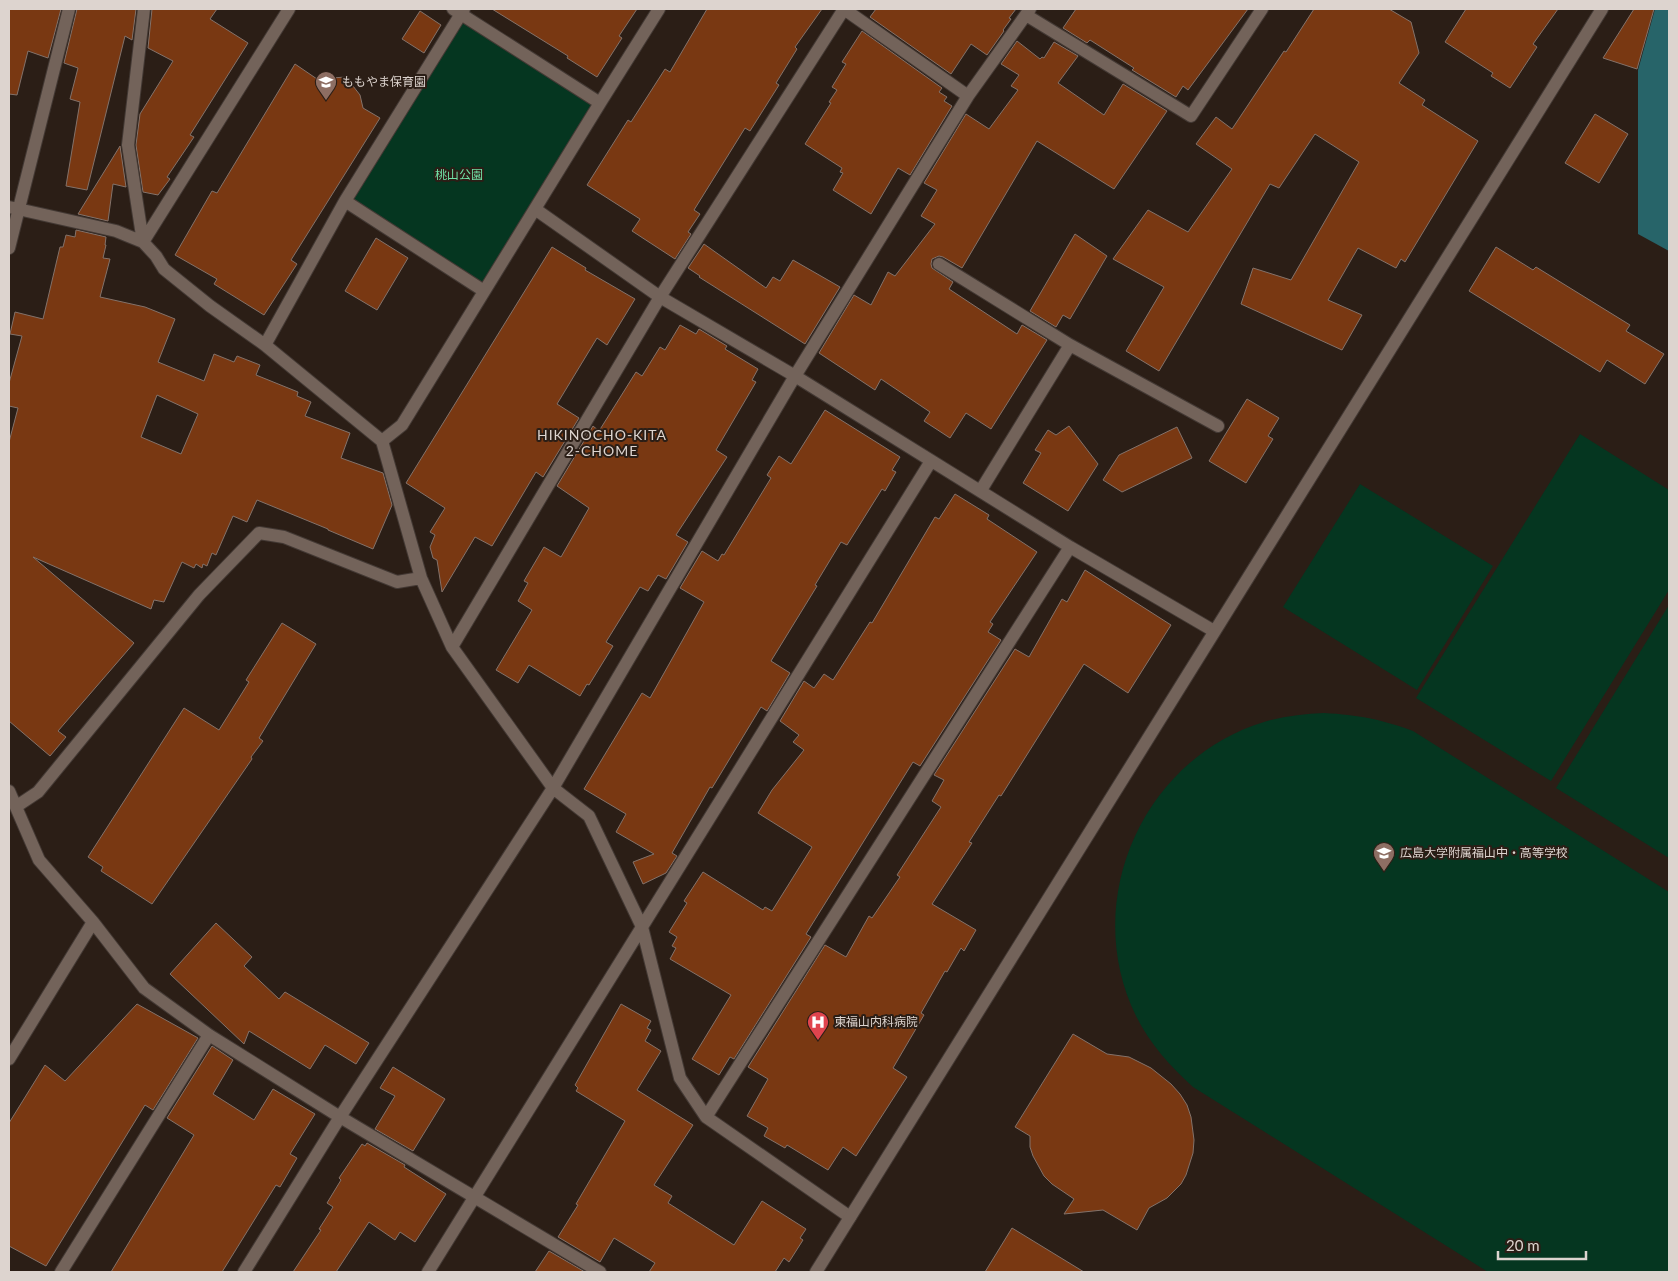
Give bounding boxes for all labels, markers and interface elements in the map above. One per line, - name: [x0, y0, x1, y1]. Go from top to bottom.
- school or university icon: ももやま保育園: [314, 70, 338, 101]
- place label: ももやま保育園: [342, 74, 426, 89]
- park label: 桃山公園: [435, 167, 483, 182]
- district label: HIKINOCHO-KITA 2-CHOME: [537, 426, 667, 459]
- school or university icon: 広島大学附属福山中・高等学校: [1372, 841, 1396, 872]
- place label: 広島大学附属福山中・高等学校: [1400, 845, 1568, 860]
- hospital icon: 東福山内科病院: [806, 1010, 830, 1041]
- place label: 東福山内科病院: [834, 1014, 918, 1029]
- scale bar: [1498, 1228, 1586, 1260]
- text: 20 m: [1506, 1236, 1540, 1254]

